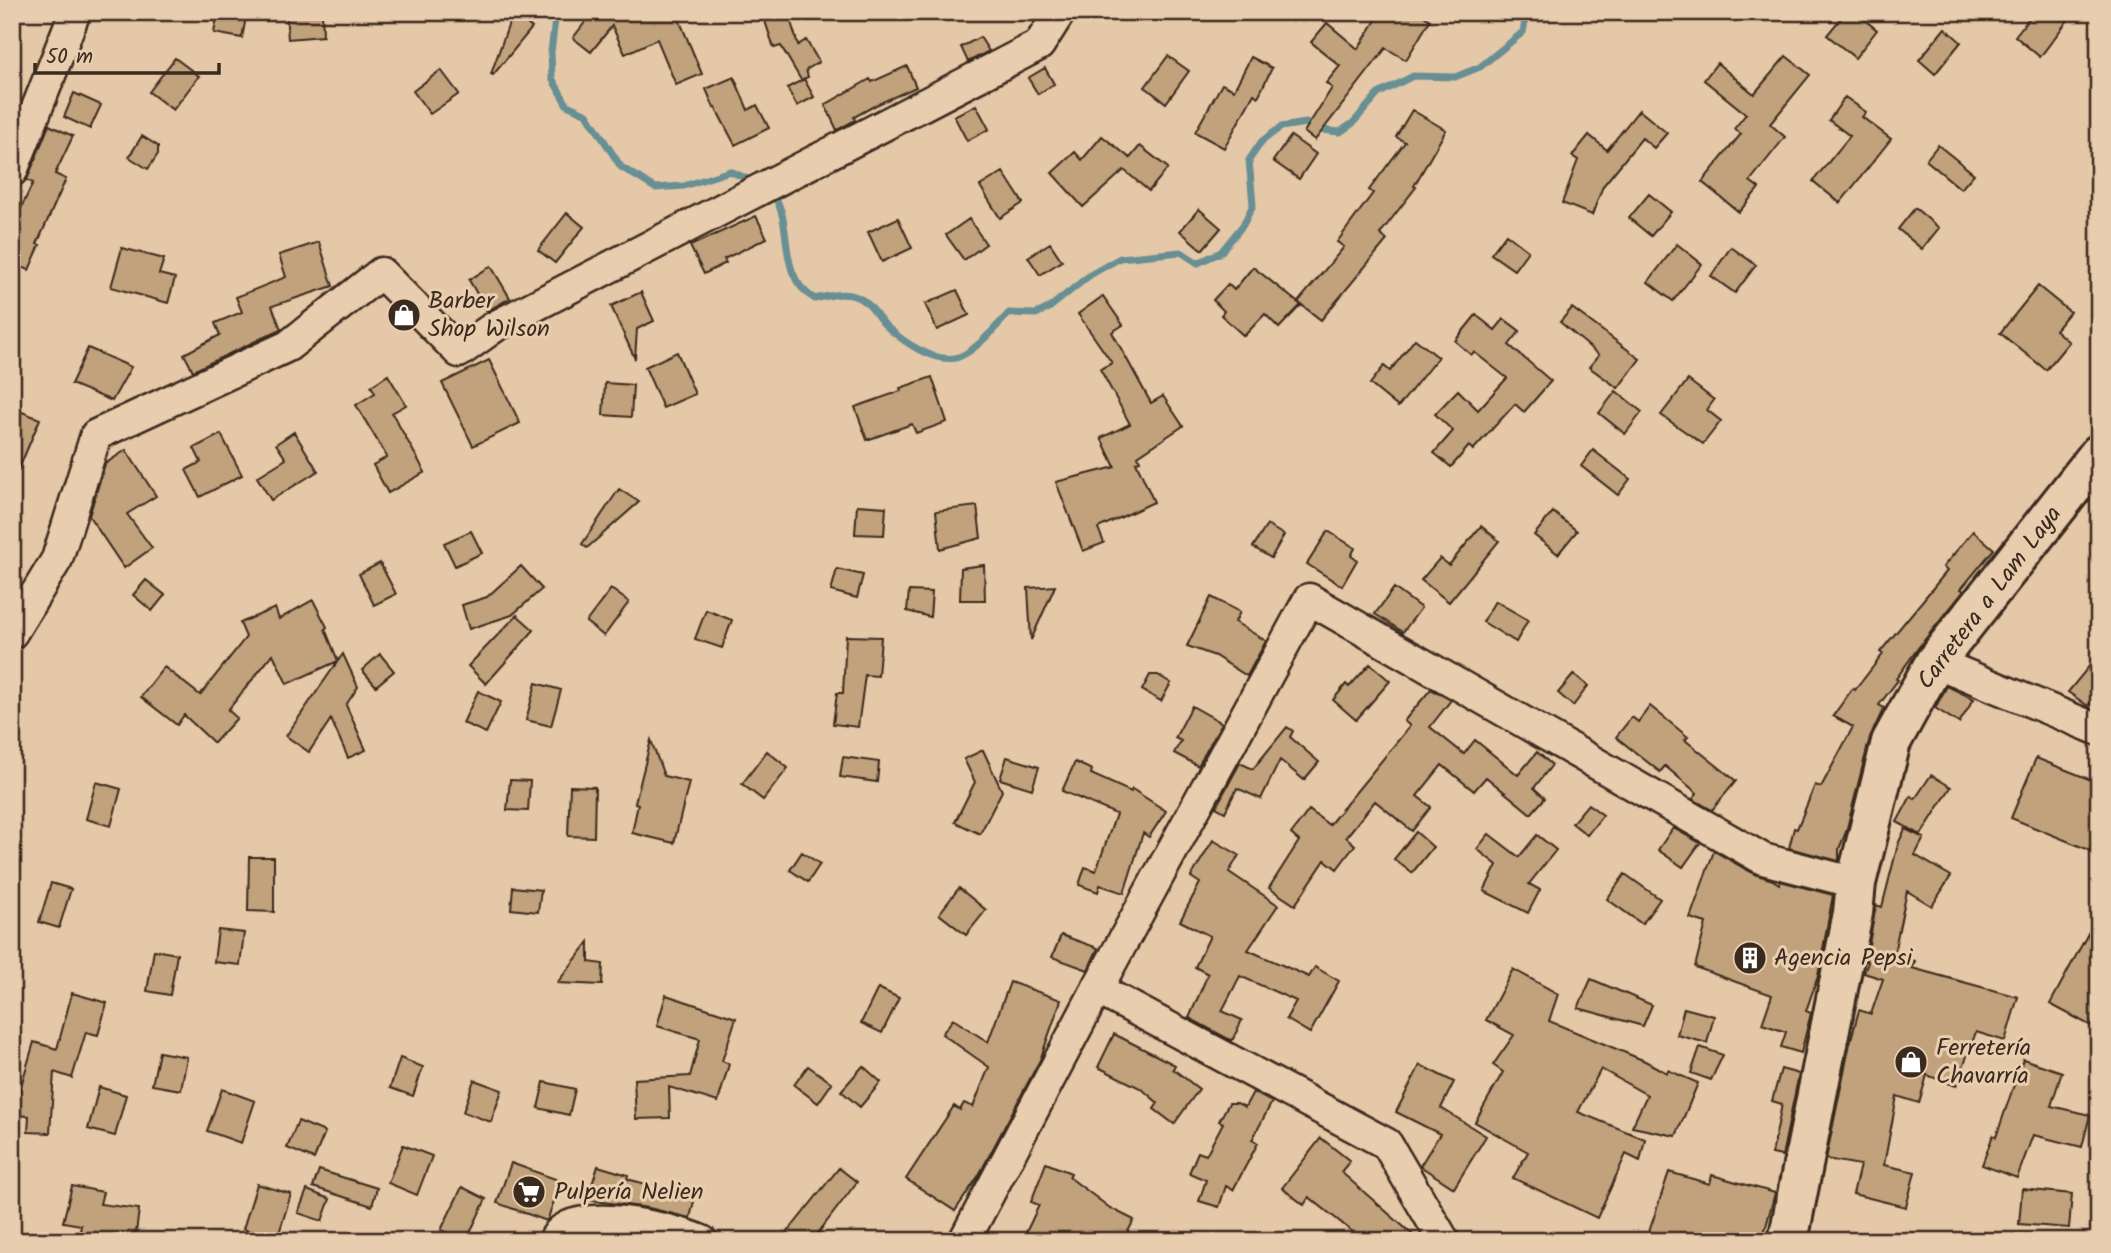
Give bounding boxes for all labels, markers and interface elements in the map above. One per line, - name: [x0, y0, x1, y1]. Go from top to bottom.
- scale bar: [35, 32, 219, 76]
- text: 50 m: [46, 41, 93, 74]
- place label: Barber Shop Wilson: [428, 282, 550, 349]
- shop icon: Barber Shop Wilson: [385, 296, 423, 334]
- street label: Carretera a Lam Laya: [1908, 498, 2072, 698]
- building icon: Agencia Pepsi: [1731, 939, 1769, 977]
- place label: Agencia Pepsi: [1774, 939, 1913, 978]
- place label: Ferretería Chavarría: [1936, 1029, 2031, 1096]
- shop icon: Ferretería Chavarría: [1892, 1043, 1930, 1081]
- supermarket icon: Pulpería Nelien: [510, 1173, 548, 1211]
- place label: Pulpería Nelien: [554, 1173, 704, 1212]

